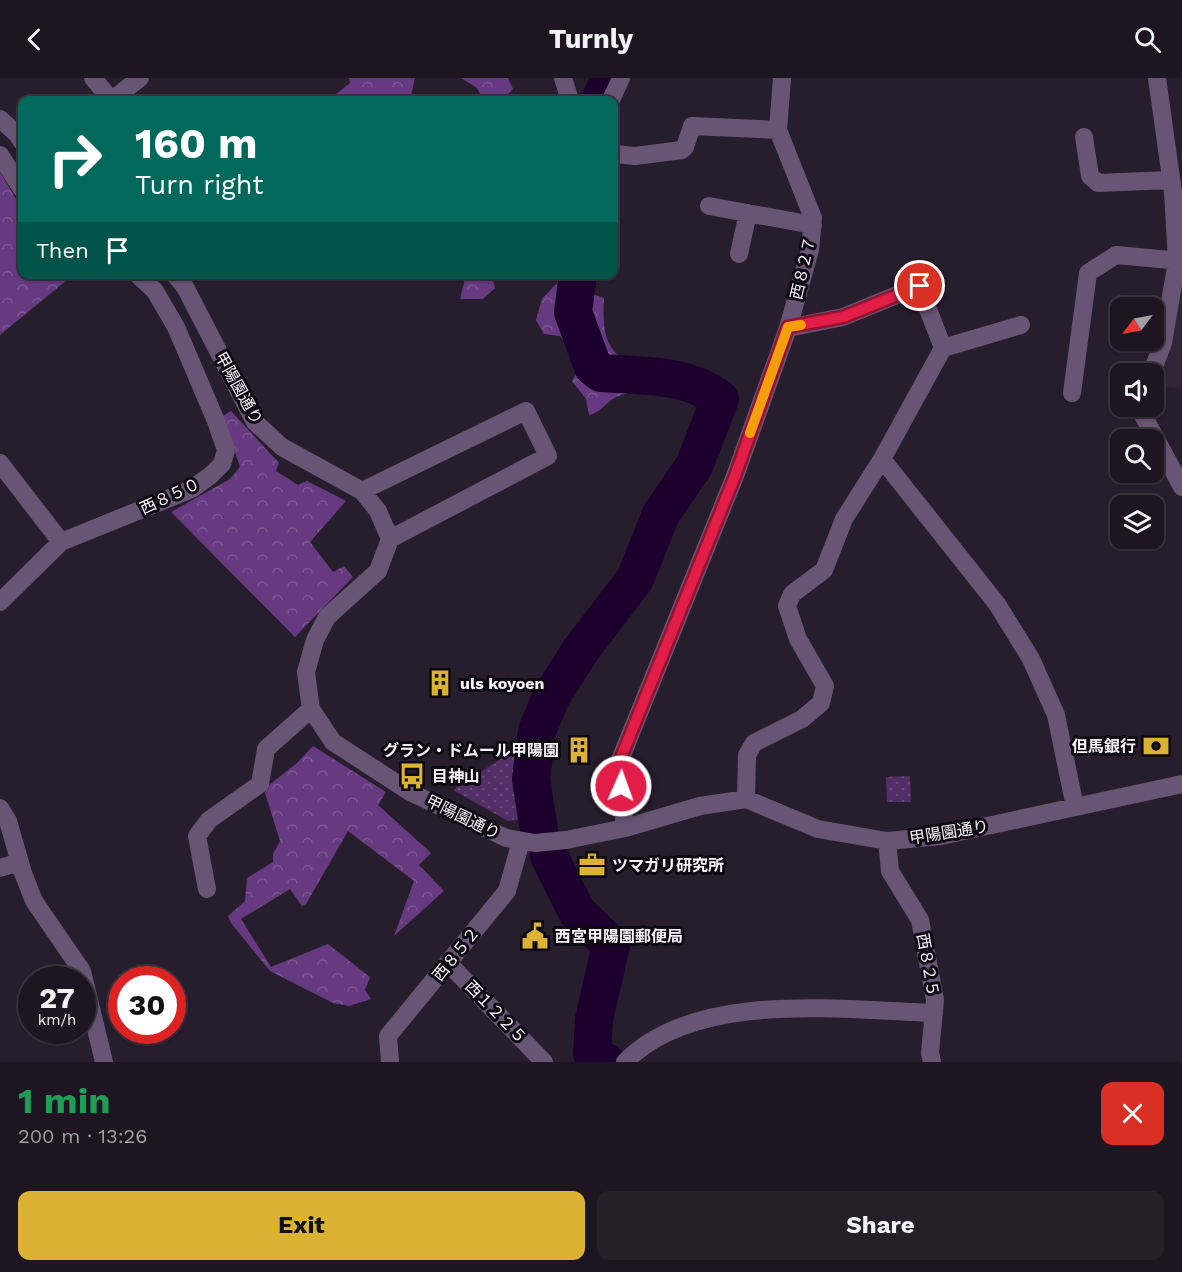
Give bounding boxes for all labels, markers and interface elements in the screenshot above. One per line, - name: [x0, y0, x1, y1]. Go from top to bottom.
- icon: back: [18, 23, 51, 56]
- text: Turnly: [549, 23, 633, 55]
- icon: search: [1131, 23, 1164, 56]
- text: 160 m: [135, 119, 258, 168]
- icon: right: [36, 120, 114, 198]
- text: Turn right: [135, 169, 264, 201]
- icon: arrive: [101, 234, 134, 267]
- street label: 西８２７: [787, 235, 819, 301]
- text: Then: [36, 238, 89, 263]
- pin: [894, 260, 945, 311]
- icon: arrive: [903, 269, 936, 302]
- north arrow: [1110, 297, 1164, 351]
- map controls: [1110, 297, 1164, 549]
- street label: 甲陽園通り: [211, 348, 267, 428]
- button: sound: [1110, 363, 1164, 417]
- button: search: [1110, 429, 1164, 483]
- street label: 西８５０: [137, 474, 203, 518]
- button: layers: [1110, 495, 1164, 549]
- building icon: uls koyoen: [425, 668, 455, 698]
- place label: uls koyoen: [460, 674, 545, 693]
- bank icon: 但馬銀行: [1141, 731, 1171, 761]
- building icon: グラン・ドムール甲陽園: [564, 735, 594, 765]
- place label: 但馬銀行: [1072, 737, 1136, 756]
- place label: グラン・ドムール甲陽園: [383, 741, 559, 760]
- position arrow: [589, 754, 653, 818]
- bus stop icon: 目神山: [397, 761, 427, 791]
- place label: 目神山: [432, 767, 480, 786]
- street label: 甲陽園通り: [423, 791, 503, 843]
- street label: 甲陽園通り: [908, 816, 990, 848]
- office icon: ツマガリ研究所: [577, 850, 607, 880]
- place label: ツマガリ研究所: [612, 856, 724, 875]
- public building icon: 西宮甲陽園郵便局: [520, 921, 550, 951]
- street label: 西８５２: [428, 923, 484, 985]
- place label: 西宮甲陽園郵便局: [555, 927, 683, 946]
- street label: 西８２５: [913, 932, 943, 998]
- speed limit sign: 30: [108, 966, 186, 1044]
- street label: 西１２２５: [461, 977, 531, 1047]
- text: 27: [39, 980, 75, 1015]
- text: km/h: [38, 1011, 76, 1029]
- text: 1 min: [18, 1080, 110, 1122]
- button: close: [1101, 1082, 1164, 1145]
- text: 200 m · 13:26: [18, 1124, 147, 1148]
- button: Exit: [18, 1191, 585, 1260]
- button: Share: [597, 1191, 1164, 1260]

